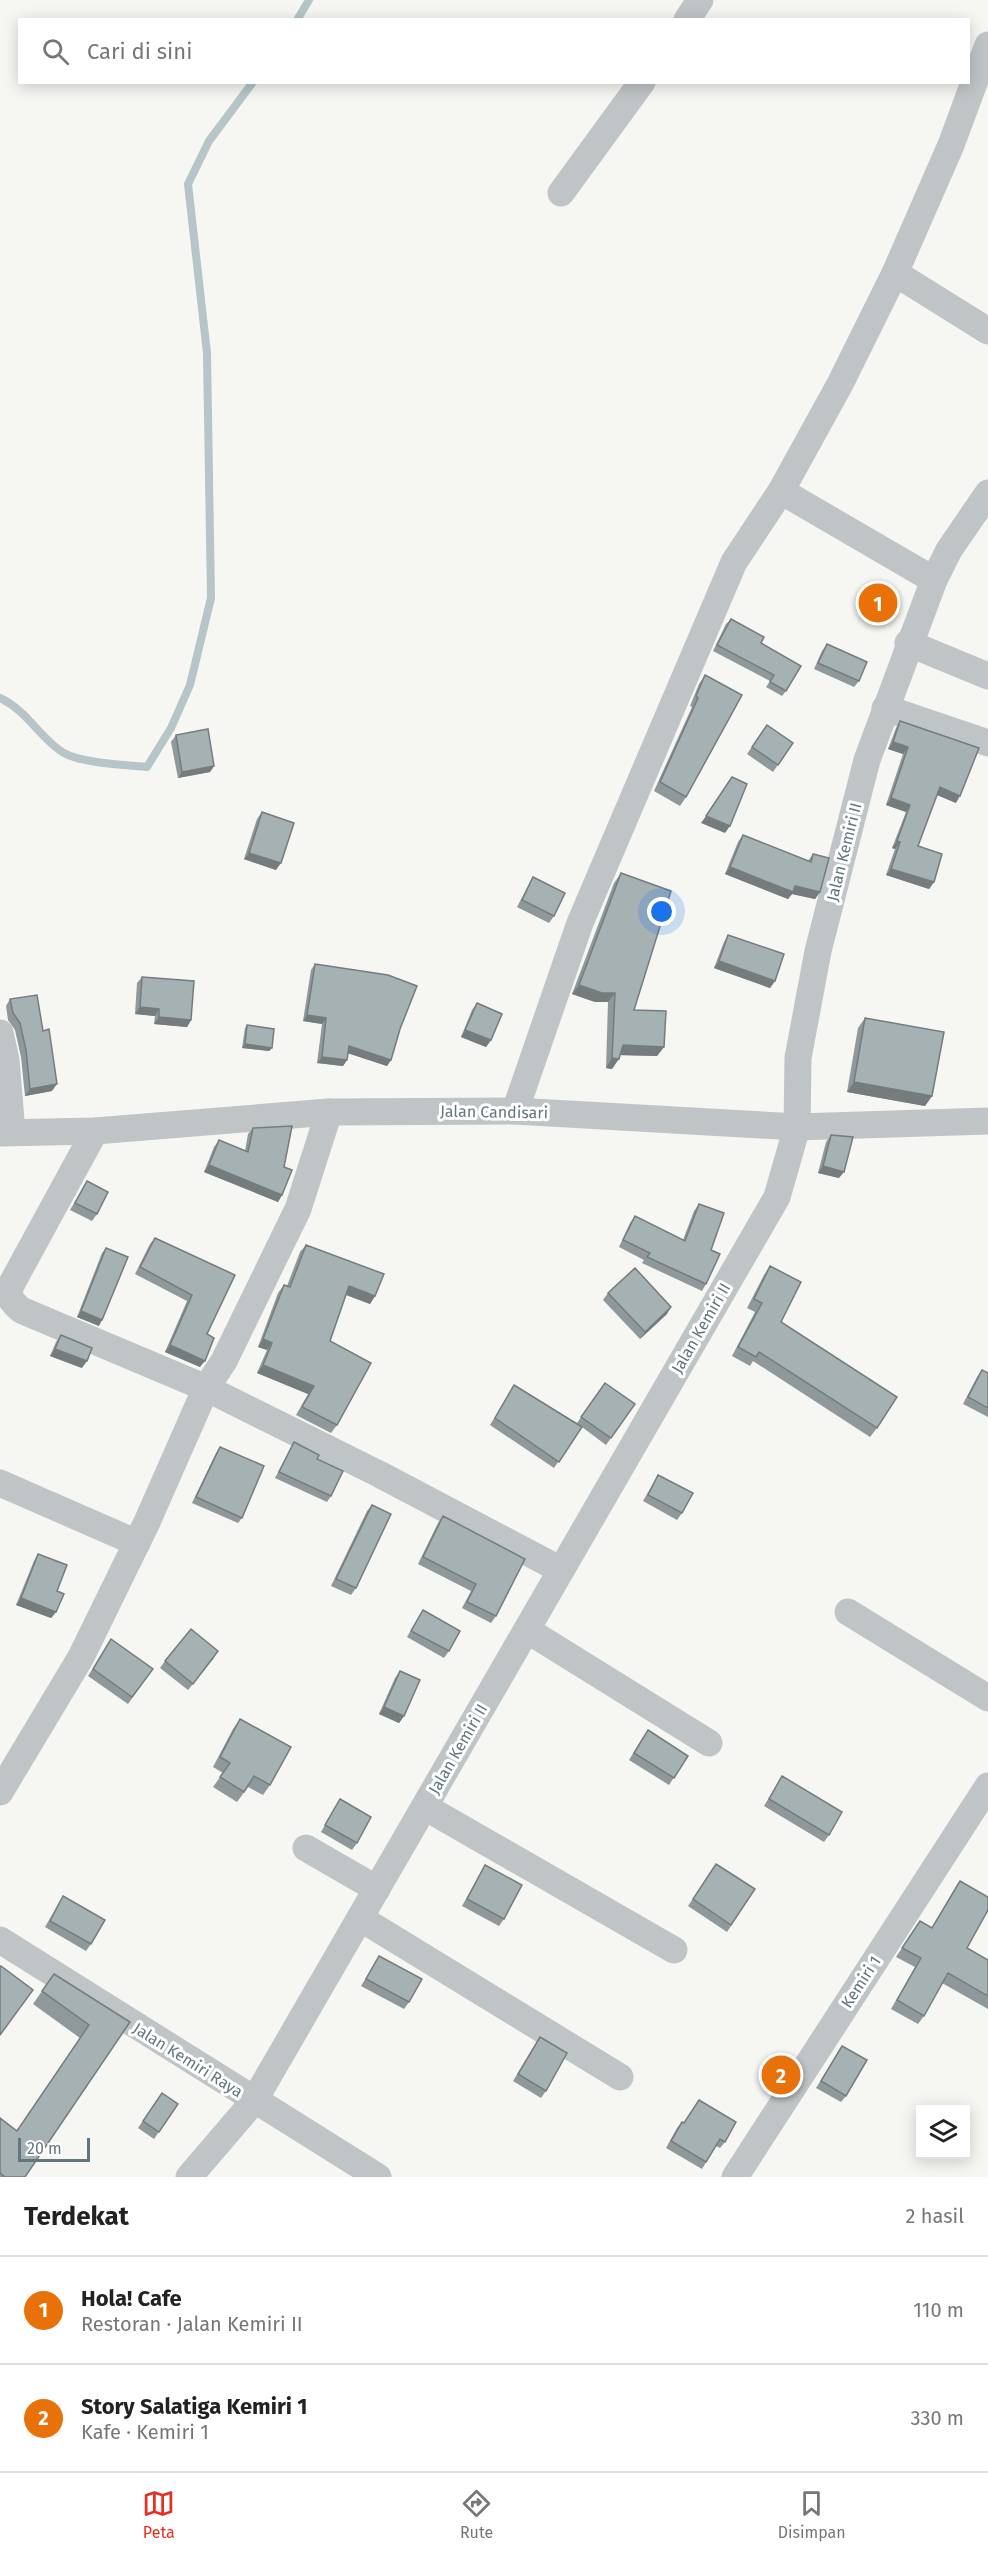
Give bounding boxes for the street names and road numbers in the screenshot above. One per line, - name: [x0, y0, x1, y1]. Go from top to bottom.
- street label: Jalan Kemiri II: [823, 801, 865, 903]
- street label: Jalan Candisari: [440, 1102, 548, 1122]
- street label: Jalan Kemiri II: [668, 1280, 734, 1376]
- street label: Jalan Kemiri II: [425, 1701, 491, 1797]
- street label: Kemiri 1: [837, 1952, 885, 2012]
- street label: Jalan Kemiri Raya: [130, 2019, 246, 2101]

